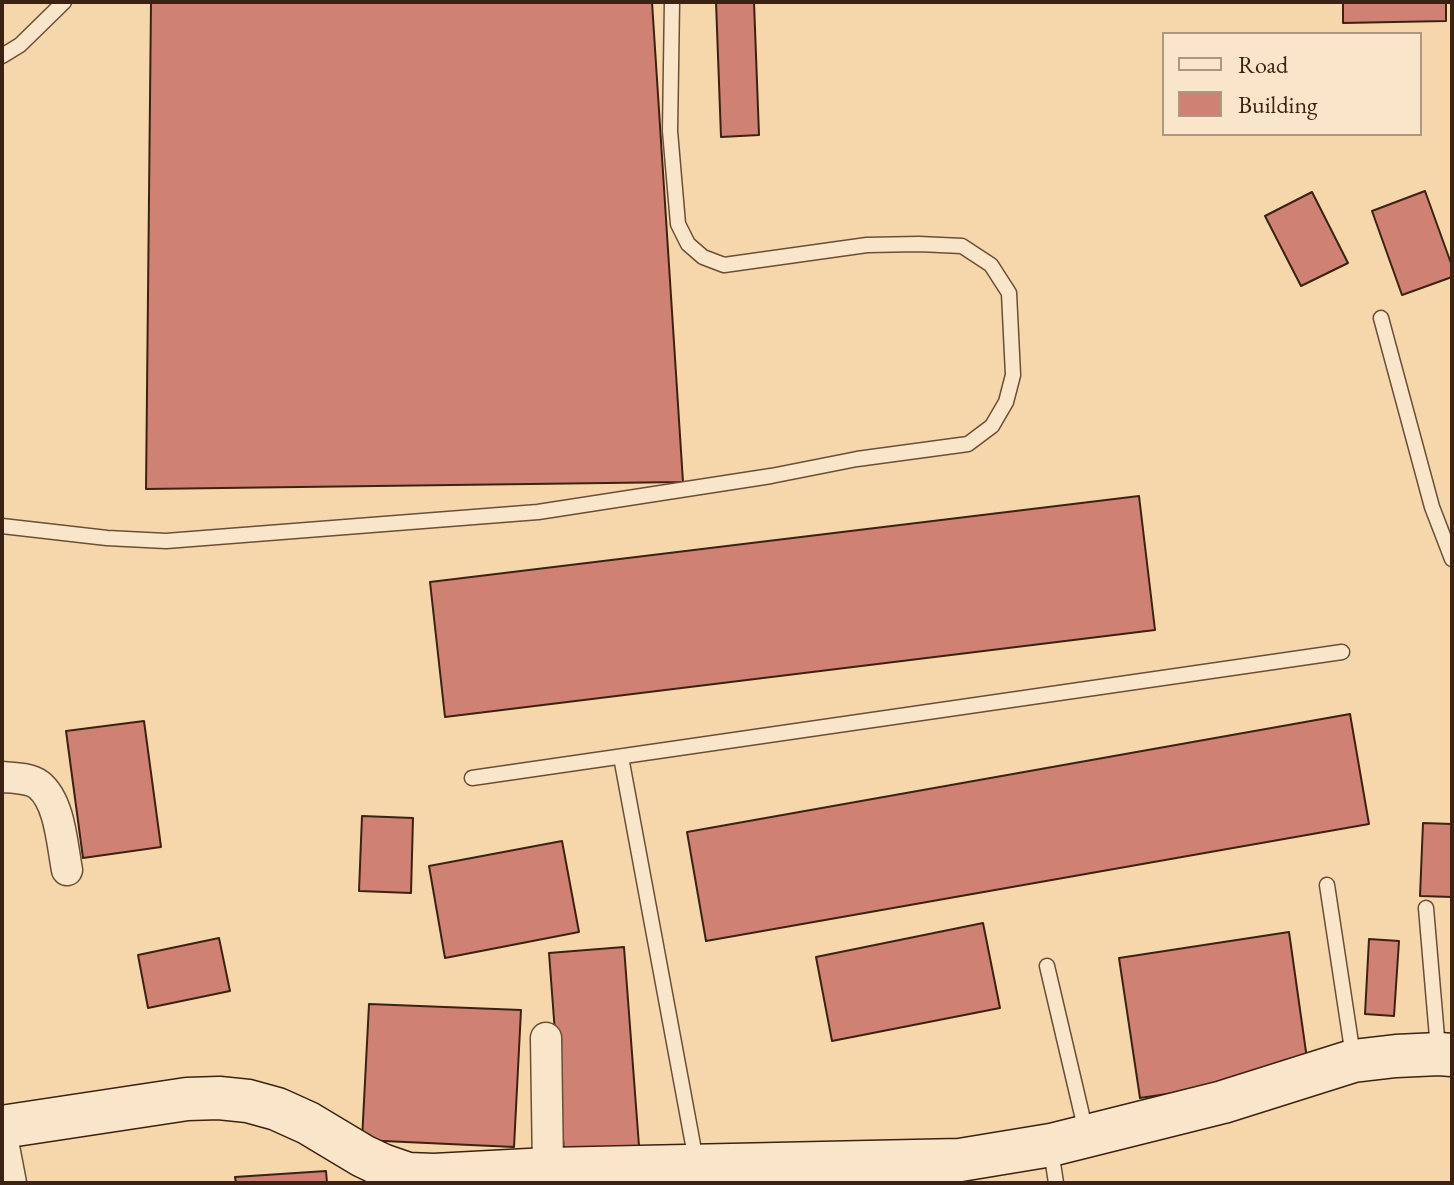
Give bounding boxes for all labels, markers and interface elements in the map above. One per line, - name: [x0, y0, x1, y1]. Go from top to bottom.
- legend: [1162, 32, 1422, 136]
- text: Road: [1238, 49, 1288, 80]
- text: Building: [1238, 89, 1318, 120]

